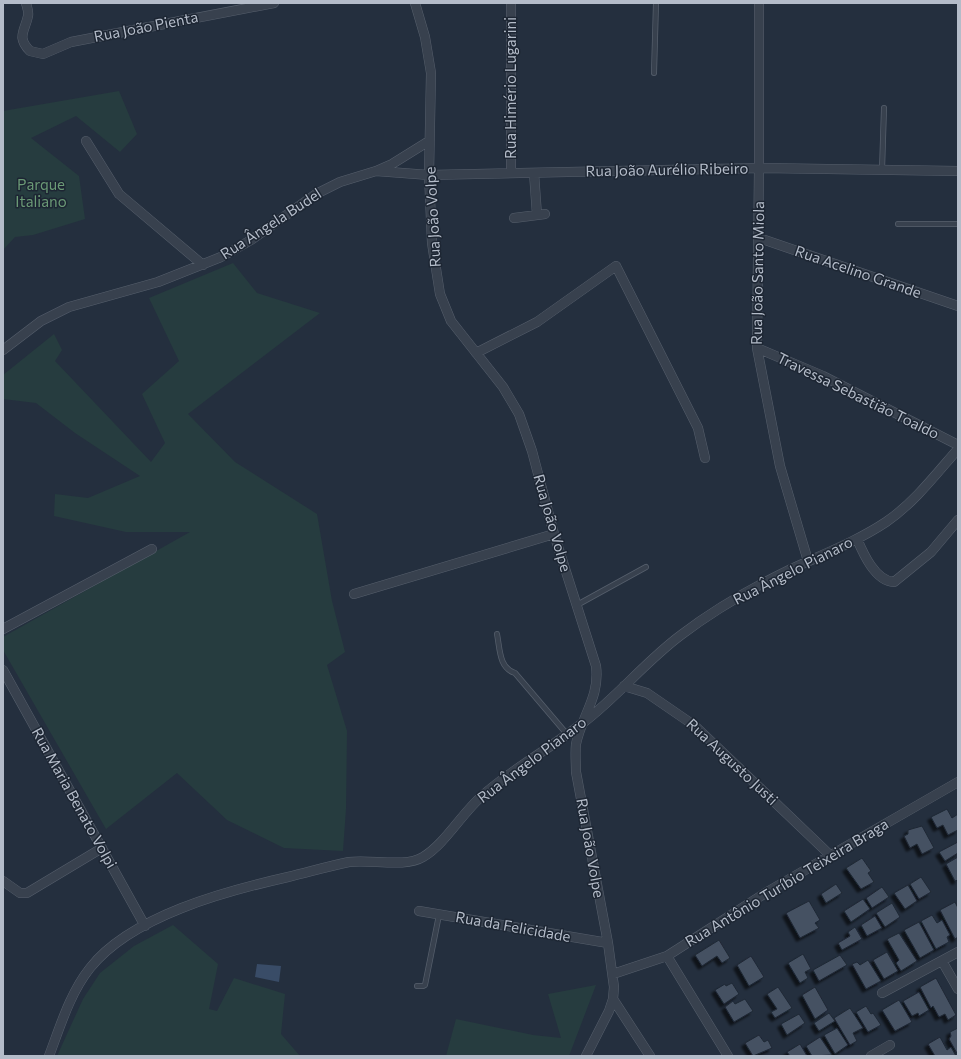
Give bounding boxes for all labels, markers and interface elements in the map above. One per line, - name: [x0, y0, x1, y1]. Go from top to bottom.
- street label: Rua João Pienta: [92, 7, 199, 45]
- street label: Rua Himério Lugarini: [501, 17, 519, 159]
- street label: Rua João Aurélio Ribeiro: [585, 159, 749, 179]
- street label: Rua João Volpe: [420, 166, 444, 268]
- park label: Parque Italiano: [15, 175, 67, 210]
- street label: Rua Ângela Budel: [216, 183, 324, 263]
- street label: Rua João Santo Miola: [747, 201, 767, 345]
- street label: Rua Acelino Grande: [793, 241, 924, 301]
- street label: Travessa Sebastião Toaldo: [774, 348, 942, 442]
- street label: Rua João Volpe: [530, 472, 576, 574]
- street label: Rua Ângelo Pianaro: [729, 531, 855, 608]
- street label: Rua Ângelo Pianaro: [473, 712, 589, 806]
- street label: Rua Augusto Justi: [683, 714, 782, 808]
- street label: Rua Maria Benato Volpi: [29, 724, 121, 871]
- street label: Rua João Volpe: [573, 797, 609, 899]
- street label: Rua Antônio Turíbio Teixeira Braga: [682, 814, 891, 950]
- street label: Rua da Felicidade: [454, 907, 572, 945]

